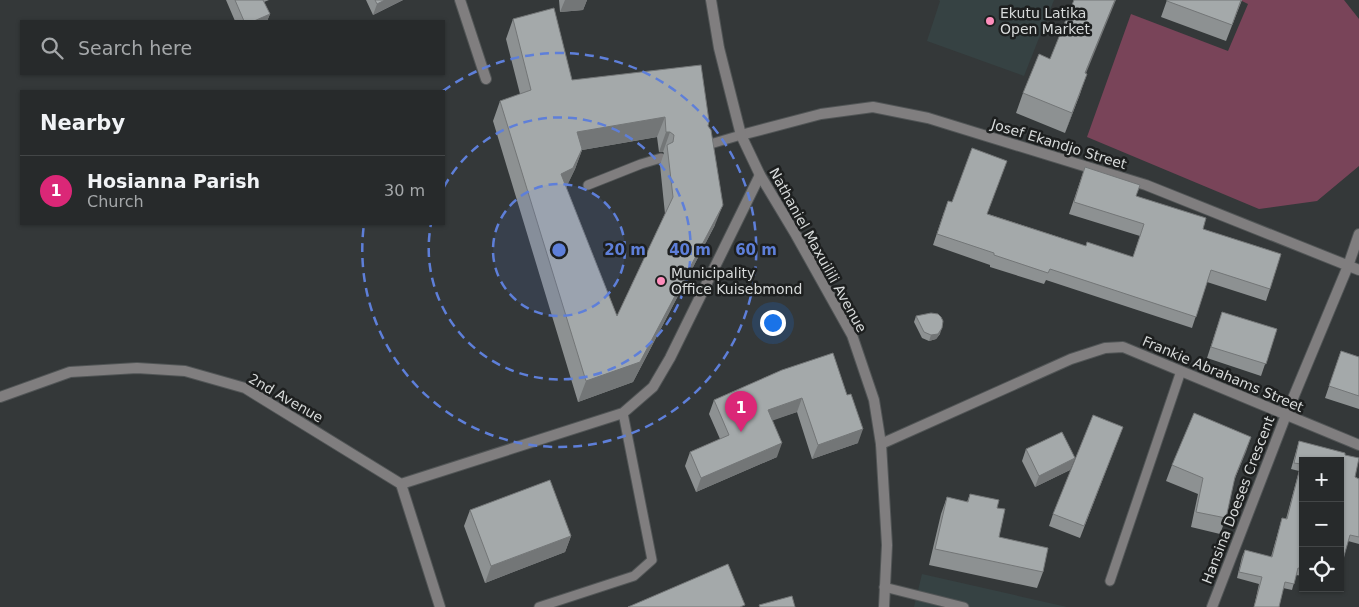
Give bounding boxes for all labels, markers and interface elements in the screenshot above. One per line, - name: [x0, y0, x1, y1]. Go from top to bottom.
- place label: Ekutu Latika Open Market: [1000, 5, 1090, 37]
- marker: Ekutu Latika Open Market: [984, 15, 996, 27]
- search box: [20, 20, 445, 75]
- icon: search: [38, 34, 66, 62]
- text: Search here: [78, 37, 192, 59]
- text: Nearby: [40, 111, 125, 135]
- street label: Josef Ekandjo Street: [989, 116, 1129, 172]
- street label: Nathaniel Maxuilili Avenue: [766, 165, 870, 335]
- text: Hosianna Parish: [87, 170, 260, 192]
- text: 1: [50, 181, 62, 200]
- text: 30 m: [384, 181, 425, 200]
- text: Church: [87, 192, 144, 211]
- centre of rings: [550, 241, 568, 259]
- text: 20 m: [604, 241, 646, 259]
- text: 40 m: [669, 241, 711, 259]
- text: 60 m: [735, 241, 777, 259]
- place label: Municipality Office Kuisebmond: [671, 265, 802, 297]
- marker: Municipality Office Kuisebmond: [655, 275, 667, 287]
- your location: [760, 310, 786, 336]
- street label: Frankie Abrahams Street: [1140, 333, 1306, 415]
- street label: 2nd Avenue: [246, 370, 326, 426]
- pin: 1: [725, 391, 757, 432]
- street label: Hansina Doeses Crescent: [1199, 413, 1278, 586]
- map controls: [1299, 457, 1344, 592]
- button: +: [1299, 457, 1344, 502]
- button: −: [1299, 502, 1344, 547]
- button: locate: [1299, 547, 1344, 592]

